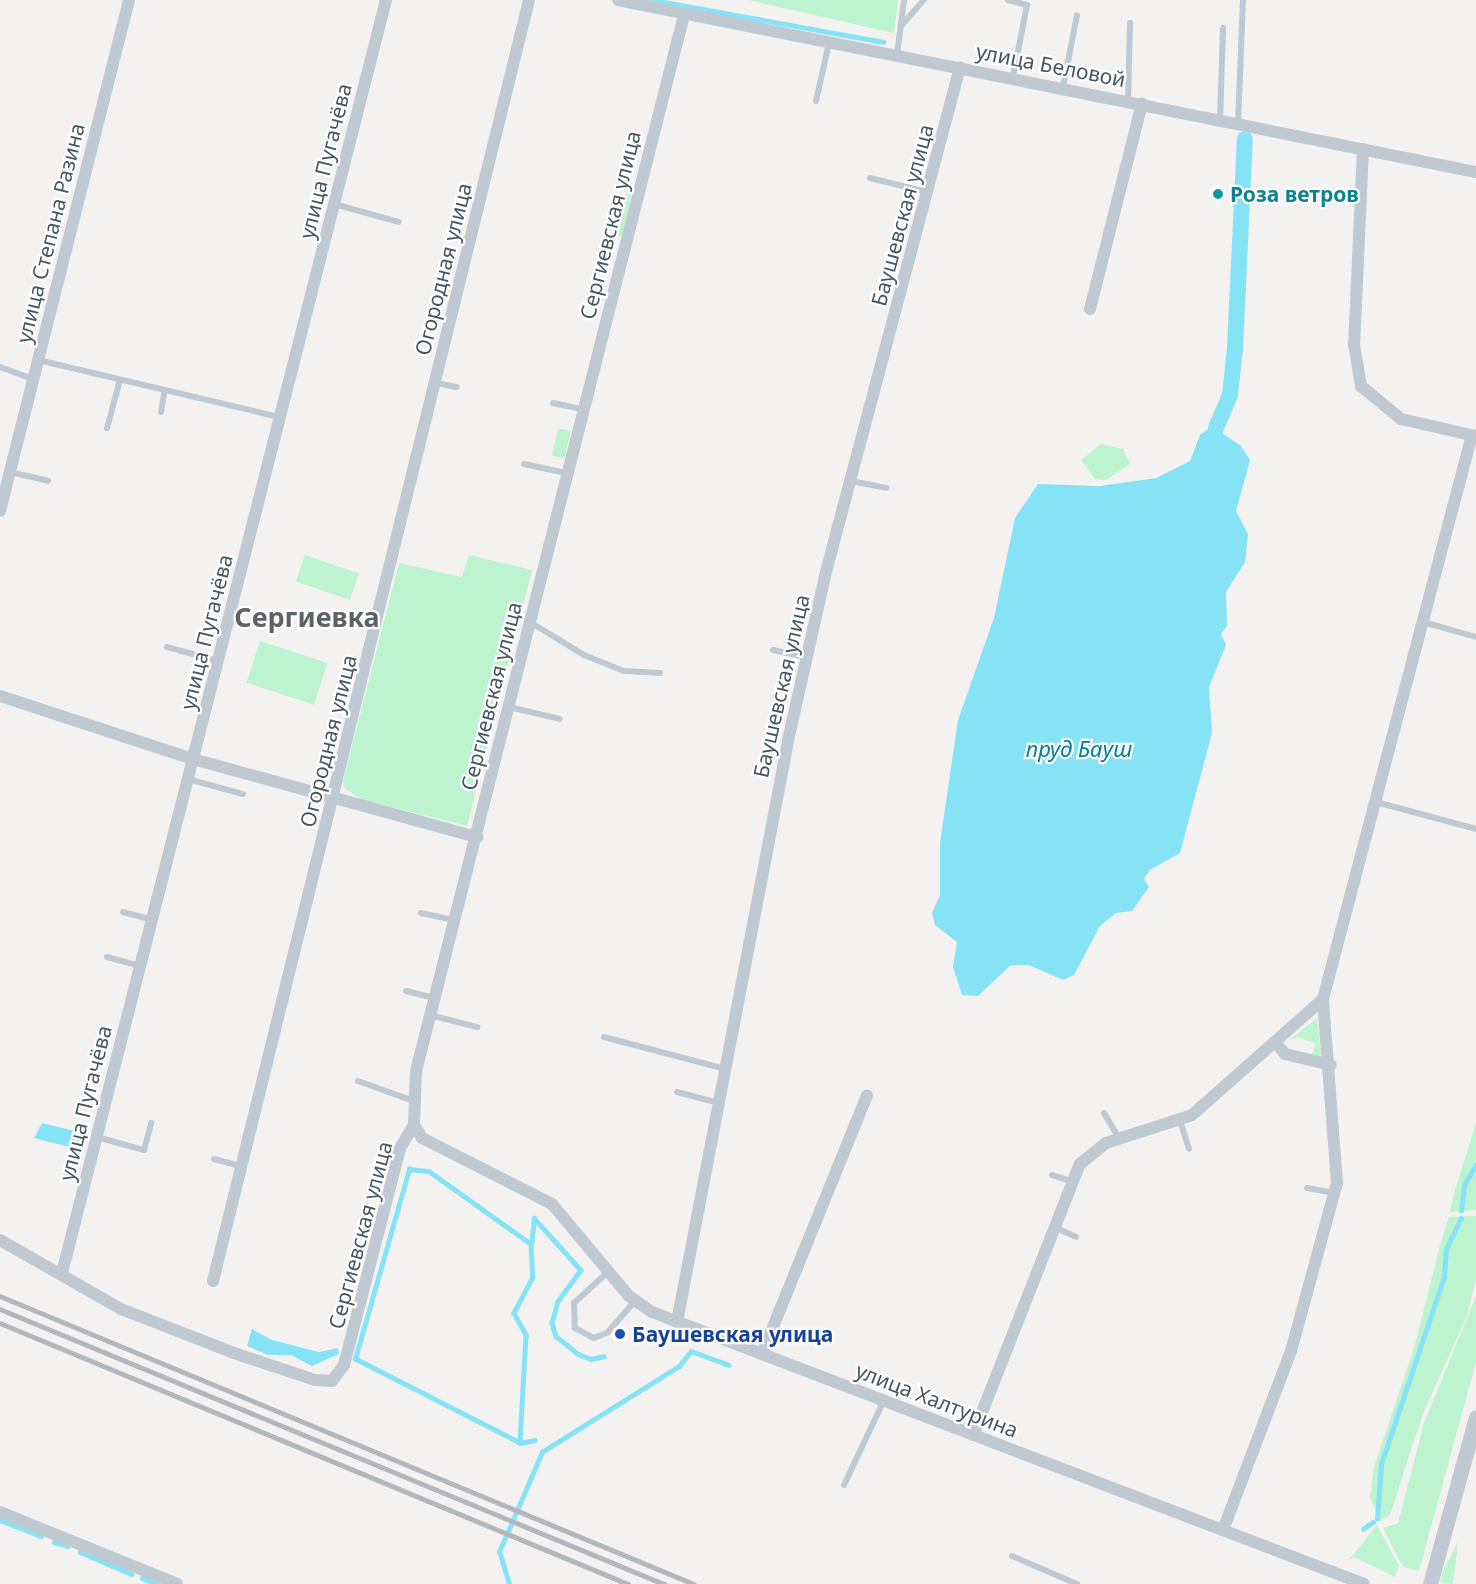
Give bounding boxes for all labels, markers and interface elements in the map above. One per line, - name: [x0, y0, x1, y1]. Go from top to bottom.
- street label: улица Беловой: [974, 38, 1128, 92]
- street label: улица Пугачёва: [293, 81, 357, 241]
- street label: улица Степана Разина: [10, 120, 90, 346]
- street label: Баушевская улица: [866, 121, 938, 309]
- street label: Сергиевская улица: [574, 128, 646, 322]
- street label: Огородная улица: [409, 180, 477, 358]
- place label: Роза ветров: [1230, 181, 1359, 207]
- marker: Роза ветров: [1211, 187, 1225, 201]
- street label: улица Пугачёва: [174, 552, 238, 712]
- street label: Баушевская улица: [748, 592, 814, 780]
- street label: Сергиевская улица: [455, 599, 527, 793]
- district label: Сергиевка: [234, 601, 380, 633]
- street label: Огородная улица: [294, 652, 362, 830]
- water label: пруд Бауш: [1026, 736, 1132, 762]
- street label: улица Пугачёва: [53, 1023, 117, 1183]
- street label: Сергиевская улица: [323, 1138, 397, 1332]
- place label: Баушевская улица: [632, 1321, 833, 1347]
- marker: Баушевская улица: [613, 1327, 627, 1341]
- street label: улица Халтурина: [852, 1357, 1022, 1443]

